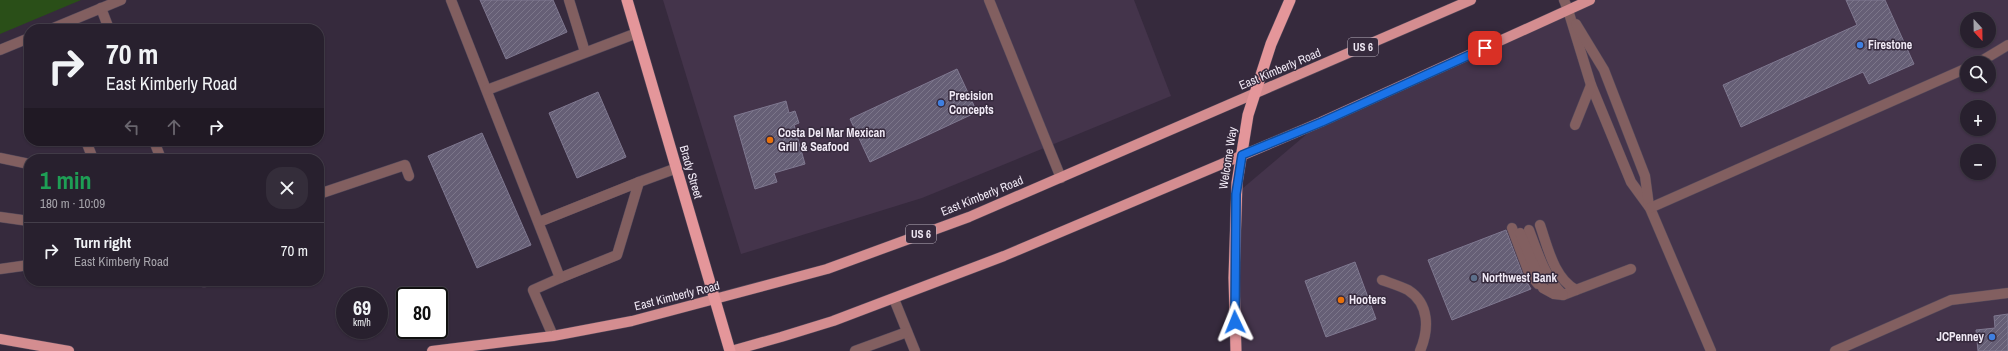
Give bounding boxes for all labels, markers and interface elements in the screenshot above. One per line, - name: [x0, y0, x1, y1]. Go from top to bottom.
- north arrow: [1960, 12, 1996, 48]
- map controls: [1960, 12, 1996, 180]
- pin: [1468, 31, 1502, 65]
- text: 70 m: [106, 35, 158, 73]
- icon: arrive: [1474, 37, 1496, 59]
- place label: Firestone: [1868, 37, 1913, 53]
- road number: US 6: [1348, 38, 1378, 56]
- icon: right: [40, 40, 92, 92]
- marker: Firestone: [1855, 40, 1865, 50]
- street label: East Kimberly Road: [1237, 45, 1323, 93]
- button: search: [1960, 56, 1996, 92]
- text: East Kimberly Road: [106, 71, 237, 96]
- place label: Precision Concepts: [949, 88, 994, 118]
- marker: Precision Concepts: [936, 98, 946, 108]
- button: +: [1960, 100, 1996, 136]
- icon: left: [121, 116, 143, 138]
- icon: ahead: [163, 116, 185, 138]
- icon: right: [205, 116, 227, 138]
- place label: Costa Del Mar Mexican Grill & Seafood: [778, 125, 885, 155]
- street label: Welcome Way: [1215, 126, 1241, 190]
- marker: Costa Del Mar Mexican Grill & Seafood: [765, 135, 775, 145]
- street label: Brady Street: [676, 144, 706, 201]
- button: −: [1960, 144, 1996, 180]
- text: 1 min: [40, 164, 91, 196]
- button: close: [266, 167, 308, 209]
- street label: East Kimberly Road: [938, 172, 1026, 220]
- text: 180 m · 10:09: [40, 195, 105, 212]
- road number: US 6: [906, 225, 936, 243]
- text: Turn right: [74, 232, 131, 253]
- icon: right: [40, 240, 62, 262]
- text: 70 m: [281, 240, 308, 261]
- text: East Kimberly Road: [74, 253, 169, 270]
- place label: Northwest Bank: [1482, 270, 1557, 286]
- marker: Northwest Bank: [1469, 273, 1479, 283]
- street label: East Kimberly Road: [633, 278, 721, 314]
- speed limit sign: 80: [396, 287, 448, 339]
- place label: Hooters: [1349, 292, 1387, 308]
- text: 69: [353, 294, 371, 321]
- marker: Hooters: [1336, 295, 1346, 305]
- position arrow: [1214, 301, 1256, 343]
- text: km/h: [353, 316, 371, 329]
- place label: JCPenney: [1936, 329, 1985, 345]
- marker: JCPenney: [1987, 332, 1997, 342]

